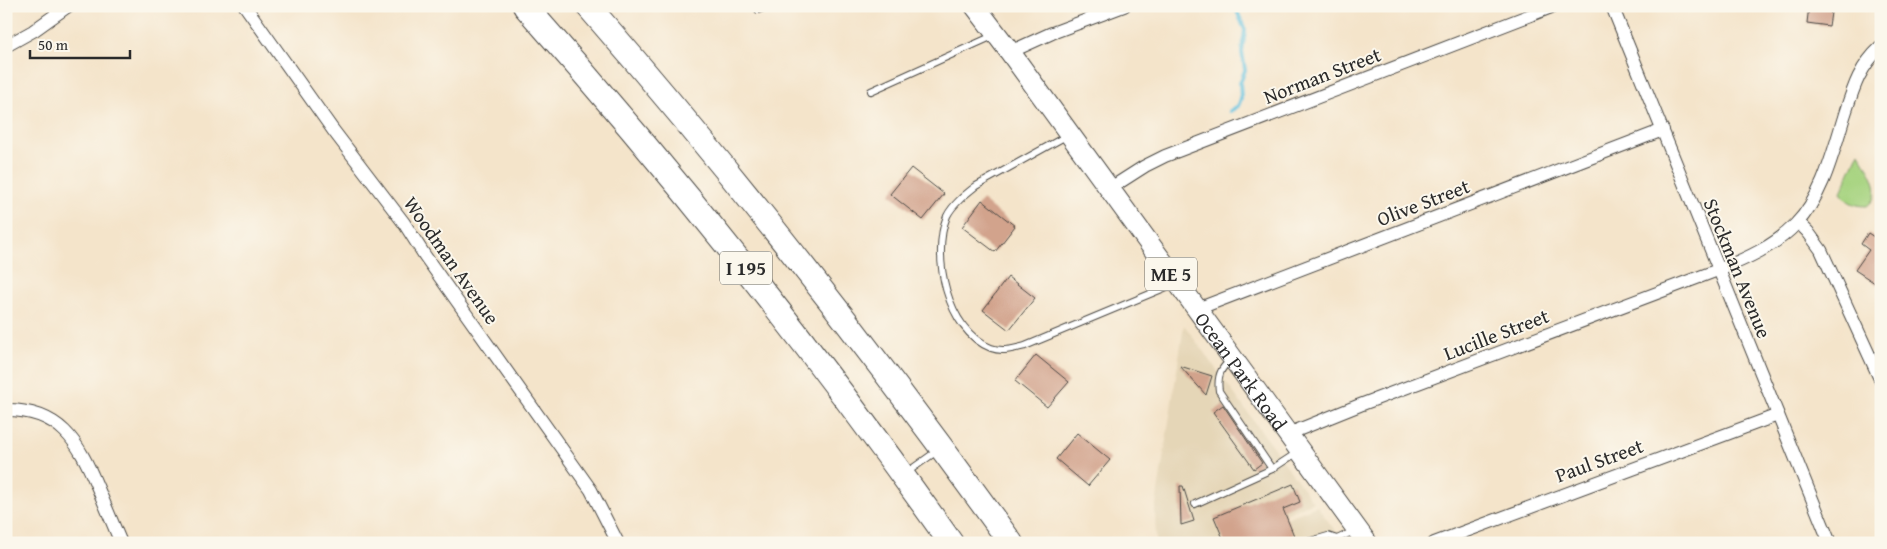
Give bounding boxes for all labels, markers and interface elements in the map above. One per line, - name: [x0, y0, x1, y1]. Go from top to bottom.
- scale bar: [30, 28, 130, 60]
- text: 50 m: [38, 34, 69, 55]
- street label: Norman Street: [1259, 39, 1385, 111]
- street label: Olive Street: [1372, 171, 1474, 233]
- street label: Woodman Avenue: [397, 190, 507, 330]
- street label: Stockman Avenue: [1697, 194, 1779, 342]
- road number: I 195: [720, 252, 772, 284]
- road number: ME 5: [1145, 258, 1197, 290]
- street label: Lucille Street: [1439, 301, 1553, 367]
- street label: Ocean Park Road: [1189, 306, 1295, 436]
- street label: Paul Street: [1551, 431, 1647, 489]

